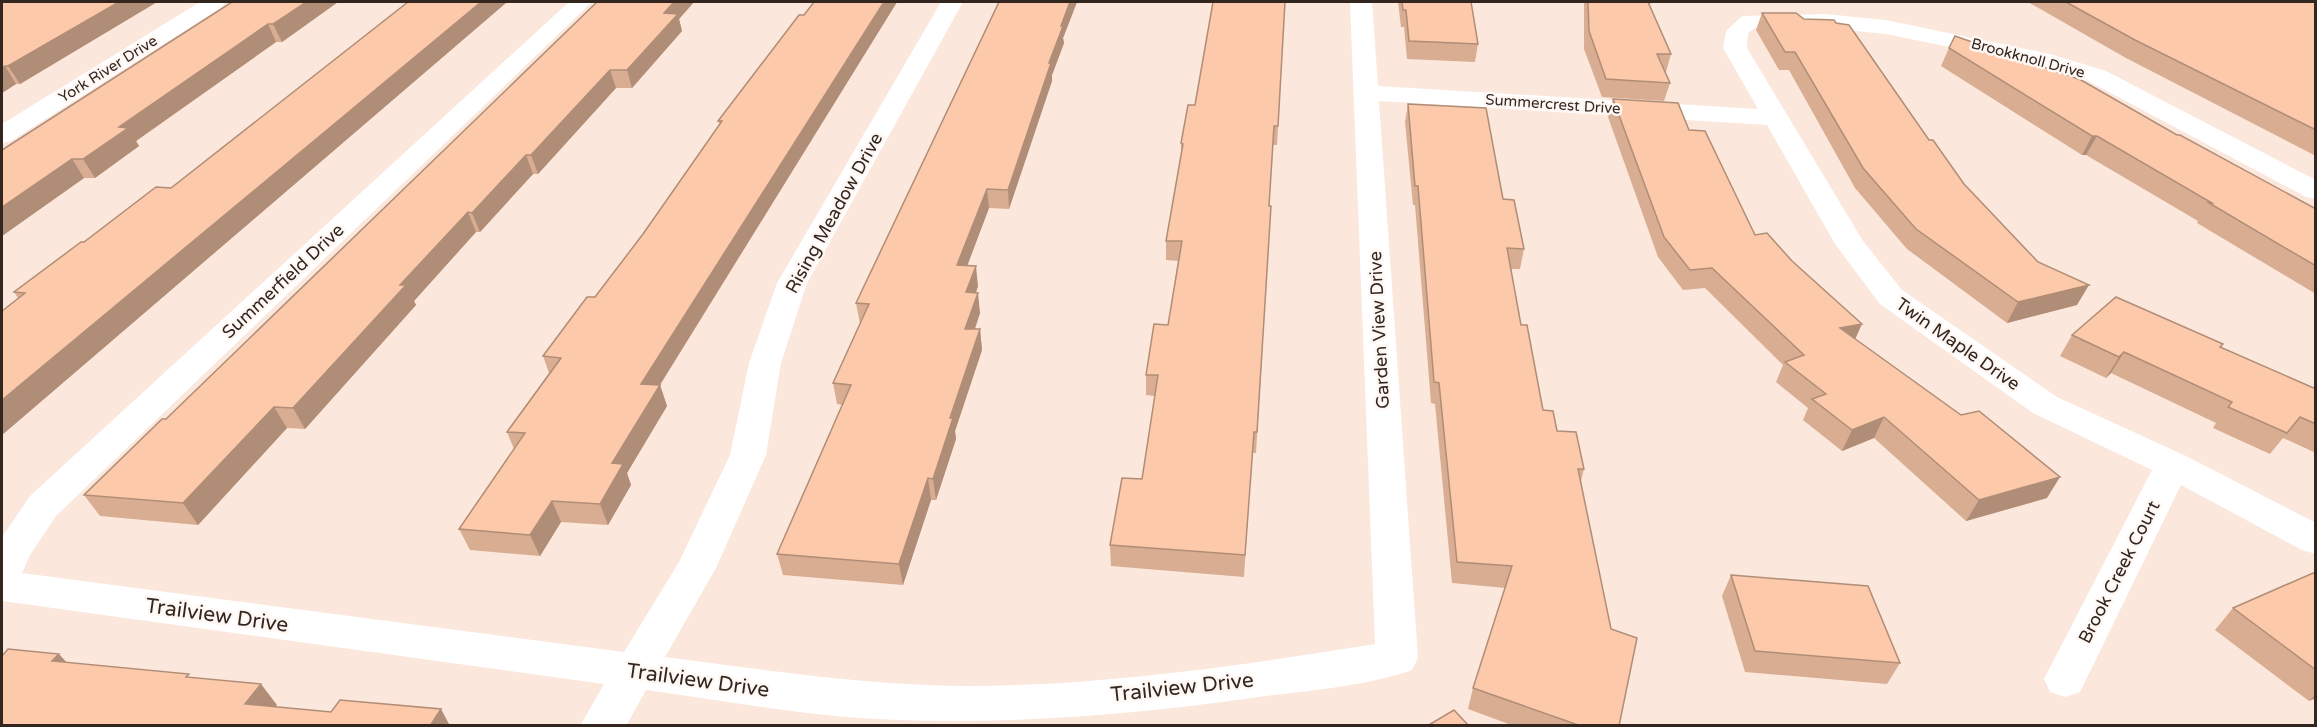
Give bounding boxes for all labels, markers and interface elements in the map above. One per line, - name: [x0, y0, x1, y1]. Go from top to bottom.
- street label: York River Drive: [55, 31, 161, 107]
- street label: Brookknoll Drive: [1969, 34, 2087, 82]
- street label: Summercrest Drive: [1485, 90, 1621, 118]
- street label: Rising Meadow Drive: [781, 129, 887, 297]
- street label: Summerfield Drive: [218, 219, 348, 343]
- street label: Garden View Drive: [1364, 251, 1394, 409]
- street label: Twin Maple Drive: [1892, 293, 2024, 395]
- street label: Brook Creek Court: [2074, 497, 2165, 647]
- street label: Trailview Drive: [144, 593, 290, 638]
- street label: Trailview Drive: [625, 658, 771, 703]
- street label: Trailview Drive: [1109, 668, 1255, 707]

